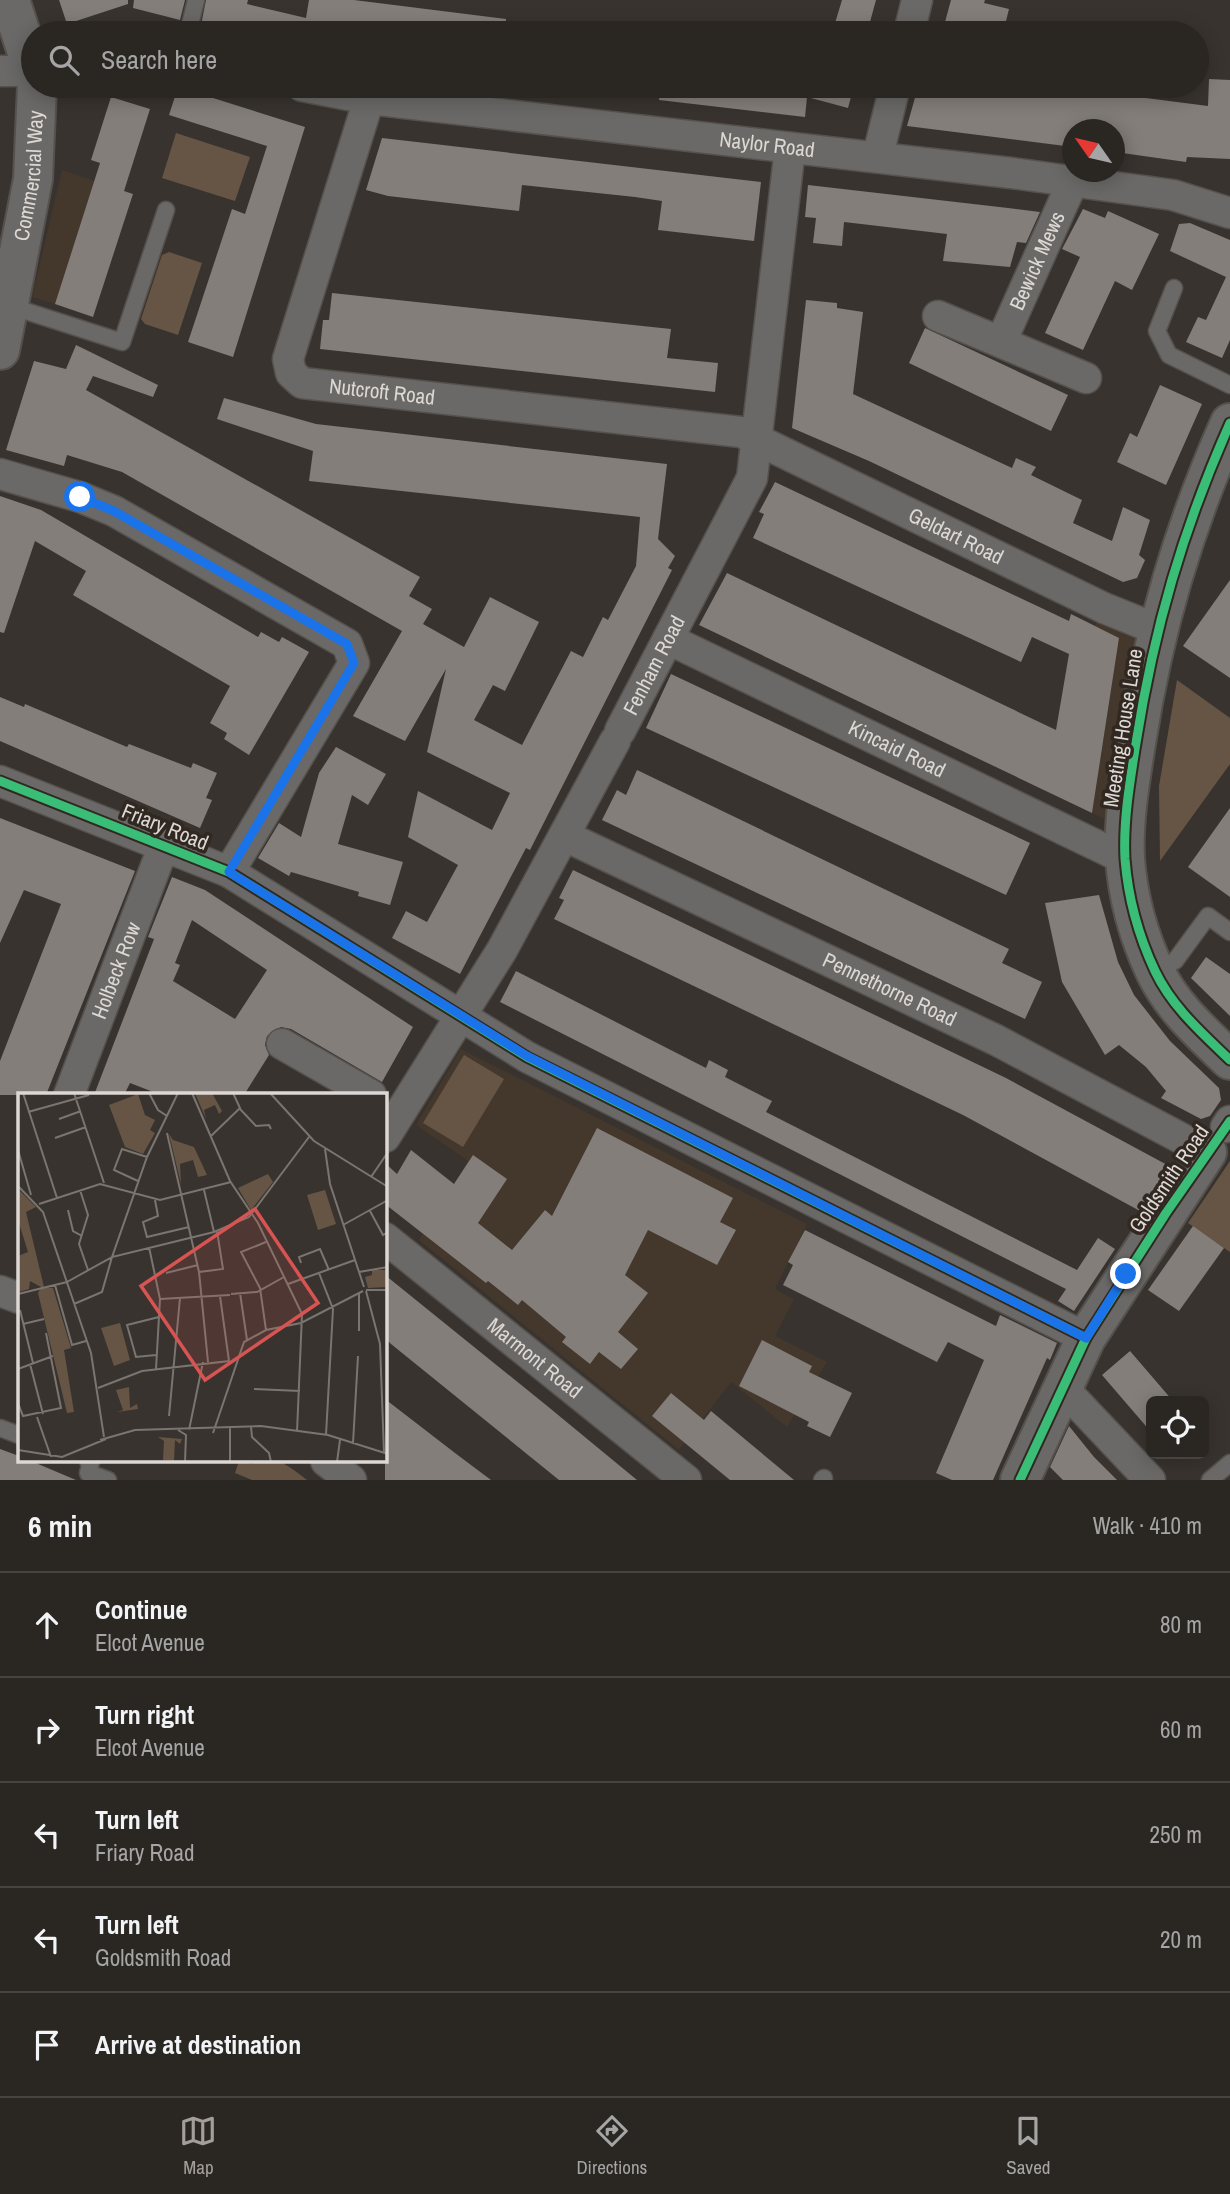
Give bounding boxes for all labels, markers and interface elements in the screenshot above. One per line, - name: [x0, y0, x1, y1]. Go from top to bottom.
- search box: [21, 21, 1209, 98]
- icon: search: [45, 41, 83, 79]
- text: Search here: [101, 42, 217, 77]
- street label: Commercial Way: [6, 109, 50, 243]
- north arrow: [1062, 119, 1125, 182]
- street label: Naylor Road: [718, 125, 816, 164]
- street label: Bewick Mews: [1002, 207, 1072, 315]
- street label: Nutcroft Road: [328, 371, 436, 412]
- route start: [64, 481, 95, 512]
- street label: Geldart Road: [904, 500, 1008, 571]
- street label: Fenham Road: [616, 610, 692, 720]
- street label: Meeting House Lane: [1096, 647, 1149, 809]
- street label: Kincaid Road: [844, 713, 950, 784]
- street label: Friary Road: [118, 796, 213, 857]
- street label: Holbeck Row: [84, 917, 148, 1023]
- street label: Pennethorne Road: [818, 945, 961, 1033]
- inset map: [18, 1093, 387, 1462]
- street label: Goldsmith Road: [1122, 1119, 1215, 1238]
- route end: [1110, 1258, 1141, 1289]
- street label: Marmont Road: [481, 1311, 588, 1405]
- map controls: [1146, 1396, 1209, 1459]
- button: locate: [1146, 1396, 1209, 1459]
- text: 6 min: [28, 1506, 92, 1546]
- text: Walk · 410 m: [1093, 1510, 1202, 1541]
- text: Continue: [95, 1592, 187, 1627]
- icon: ahead: [28, 1606, 66, 1644]
- text: 80 m: [1160, 1609, 1202, 1640]
- text: Elcot Avenue: [95, 1627, 205, 1658]
- text: Turn right: [95, 1697, 194, 1732]
- icon: right: [28, 1711, 66, 1749]
- text: 60 m: [1160, 1714, 1202, 1745]
- text: Elcot Avenue: [95, 1732, 205, 1763]
- text: Turn left: [95, 1802, 179, 1837]
- icon: left: [28, 1816, 66, 1854]
- text: 250 m: [1150, 1819, 1202, 1850]
- text: Friary Road: [95, 1837, 195, 1868]
- text: Turn left: [95, 1907, 179, 1942]
- icon: left: [28, 1921, 66, 1959]
- text: 20 m: [1160, 1924, 1202, 1955]
- text: Goldsmith Road: [95, 1942, 231, 1973]
- icon: arrive: [28, 2026, 66, 2064]
- text: Arrive at destination: [95, 2027, 301, 2062]
- tab: Map: [179, 2112, 217, 2180]
- tab: Directions: [576, 2112, 647, 2180]
- tab: Saved: [1006, 2112, 1051, 2180]

